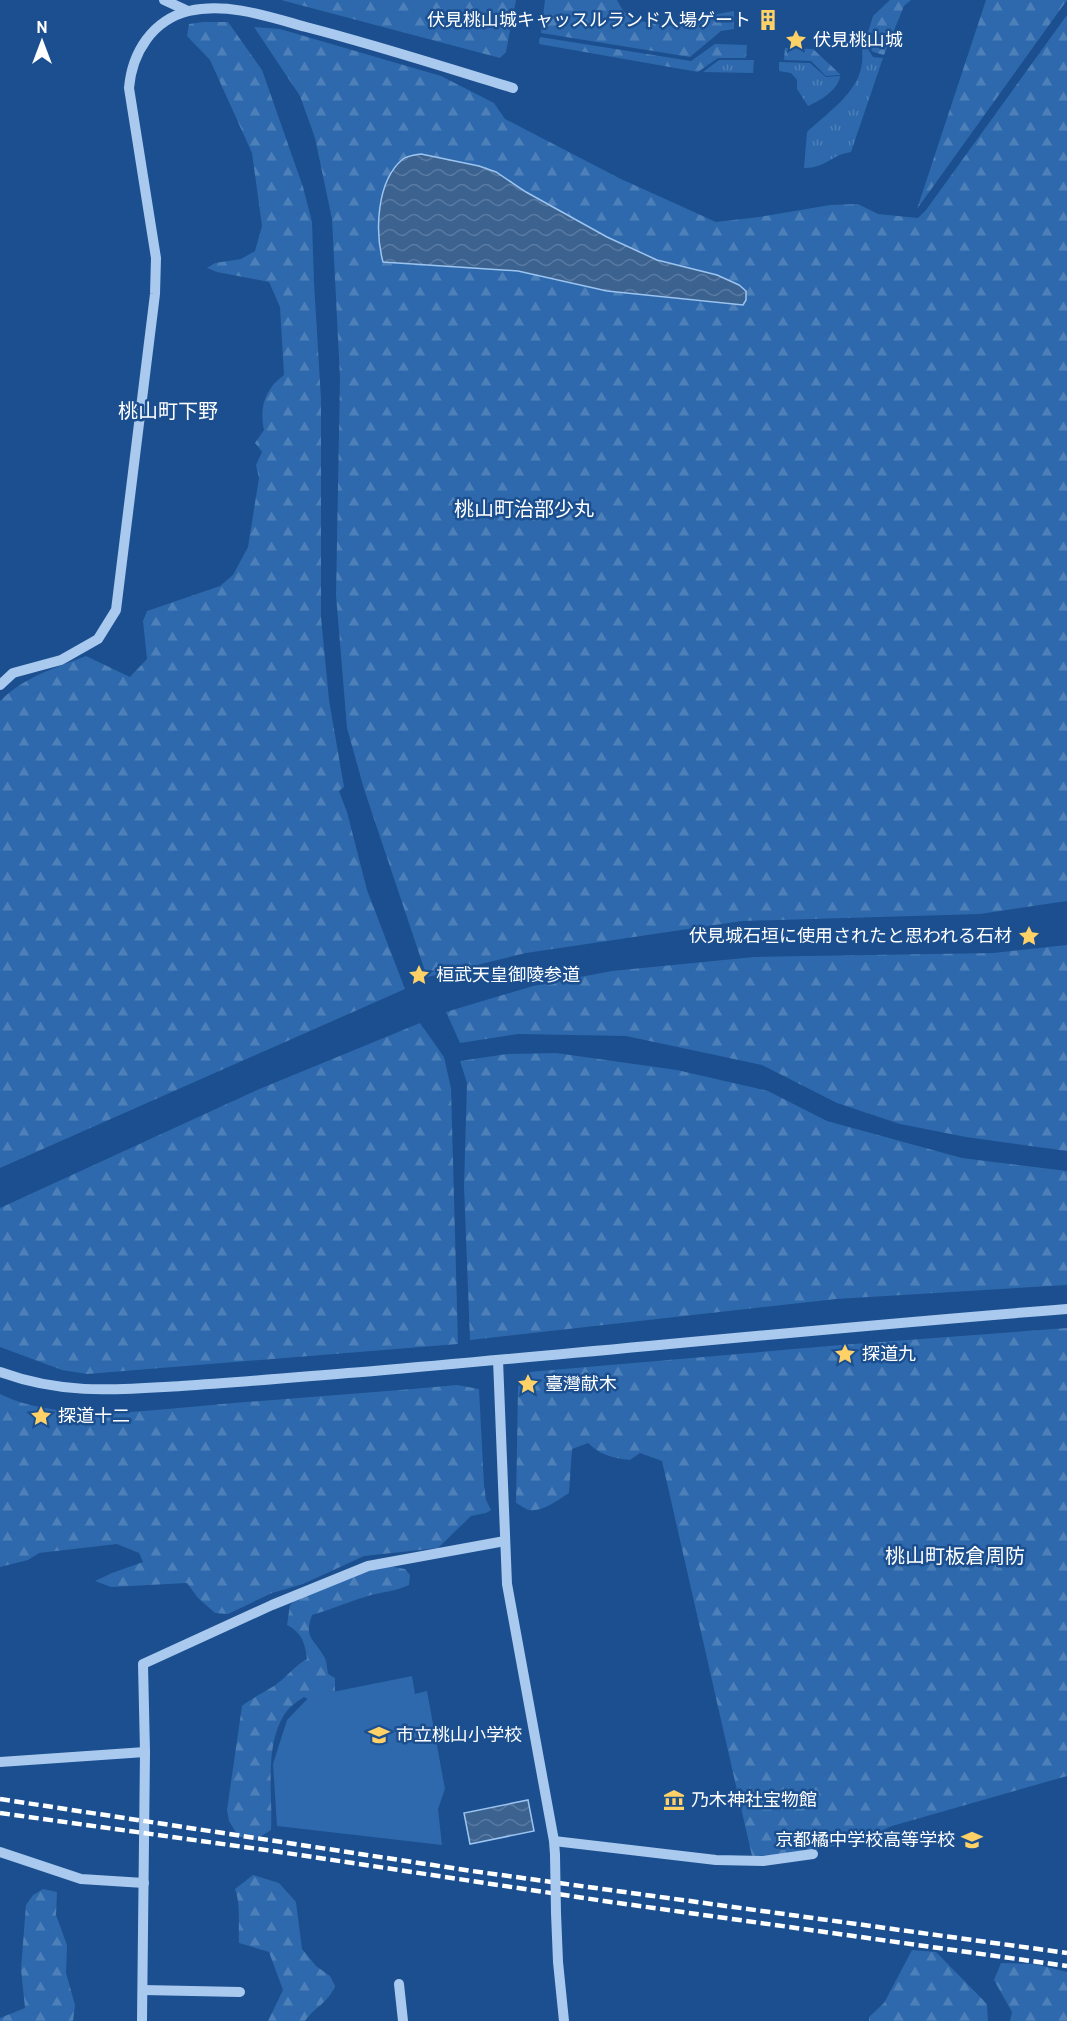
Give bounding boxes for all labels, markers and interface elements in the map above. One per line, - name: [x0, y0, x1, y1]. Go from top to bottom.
- building icon: 伏見桃山城キャッスルランド入場ゲート: [756, 8, 780, 32]
- place label: 伏見桃山城キャッスルランド入場ゲート: [427, 10, 751, 33]
- north arrow: [12, 12, 72, 72]
- text: N: [36, 19, 48, 39]
- place icon: 伏見桃山城: [784, 28, 808, 52]
- place label: 伏見桃山城: [813, 30, 903, 53]
- district label: 桃山町下野: [118, 400, 218, 426]
- district label: 桃山町治部少丸: [454, 498, 594, 524]
- place icon: 伏見城石垣に使用されたと思われる石材: [1017, 924, 1041, 948]
- place label: 伏見城石垣に使用されたと思われる石材: [689, 926, 1012, 949]
- place icon: 桓武天皇御陵参道: [407, 963, 431, 987]
- place label: 桓武天皇御陵参道: [436, 965, 580, 988]
- place icon: 探道九: [833, 1342, 857, 1366]
- place label: 探道九: [862, 1344, 916, 1367]
- place icon: 臺灣献木: [516, 1372, 540, 1396]
- place label: 臺灣献木: [545, 1374, 617, 1397]
- place icon: 探道十二: [29, 1404, 53, 1428]
- place label: 探道十二: [58, 1406, 130, 1429]
- district label: 桃山町板倉周防: [885, 1545, 1025, 1571]
- school or university icon: 市立桃山小学校: [367, 1723, 391, 1747]
- place label: 市立桃山小学校: [396, 1725, 522, 1748]
- museum icon: 乃木神社宝物館: [662, 1788, 686, 1812]
- place label: 乃木神社宝物館: [691, 1790, 817, 1813]
- school or university icon: 京都橘中学校高等学校: [960, 1828, 984, 1852]
- place label: 京都橘中学校高等学校: [775, 1830, 955, 1853]

